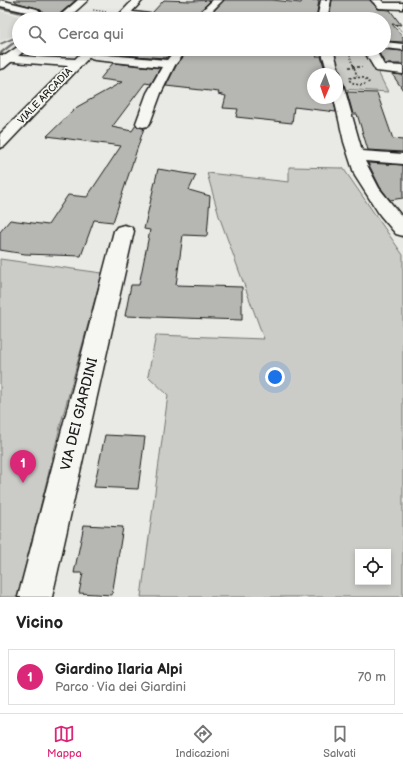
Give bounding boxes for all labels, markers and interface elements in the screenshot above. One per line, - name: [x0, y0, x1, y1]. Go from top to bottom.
- search box: [12, 12, 391, 56]
- icon: search: [26, 23, 48, 45]
- text: Cerca qui: [58, 25, 124, 44]
- street label: VIALE ARCADIA: [15, 65, 75, 127]
- north arrow: [307, 68, 343, 104]
- street label: VIA DEI GIARDINI: [57, 356, 101, 472]
- your location: [265, 367, 285, 387]
- pin: 1: [10, 450, 36, 483]
- map controls: [355, 549, 391, 585]
- button: locate: [355, 549, 391, 585]
- text: Vicino: [16, 613, 63, 633]
- text: Giardino Ilaria Alpi: [55, 660, 182, 679]
- text: 1: [27, 669, 33, 685]
- text: 70 m: [358, 669, 386, 685]
- text: Parco · Via dei Giardini: [55, 679, 186, 695]
- tab: Mappa: [47, 723, 82, 760]
- tab: Indicazioni: [176, 723, 229, 760]
- tab: Salvati: [323, 723, 356, 760]

